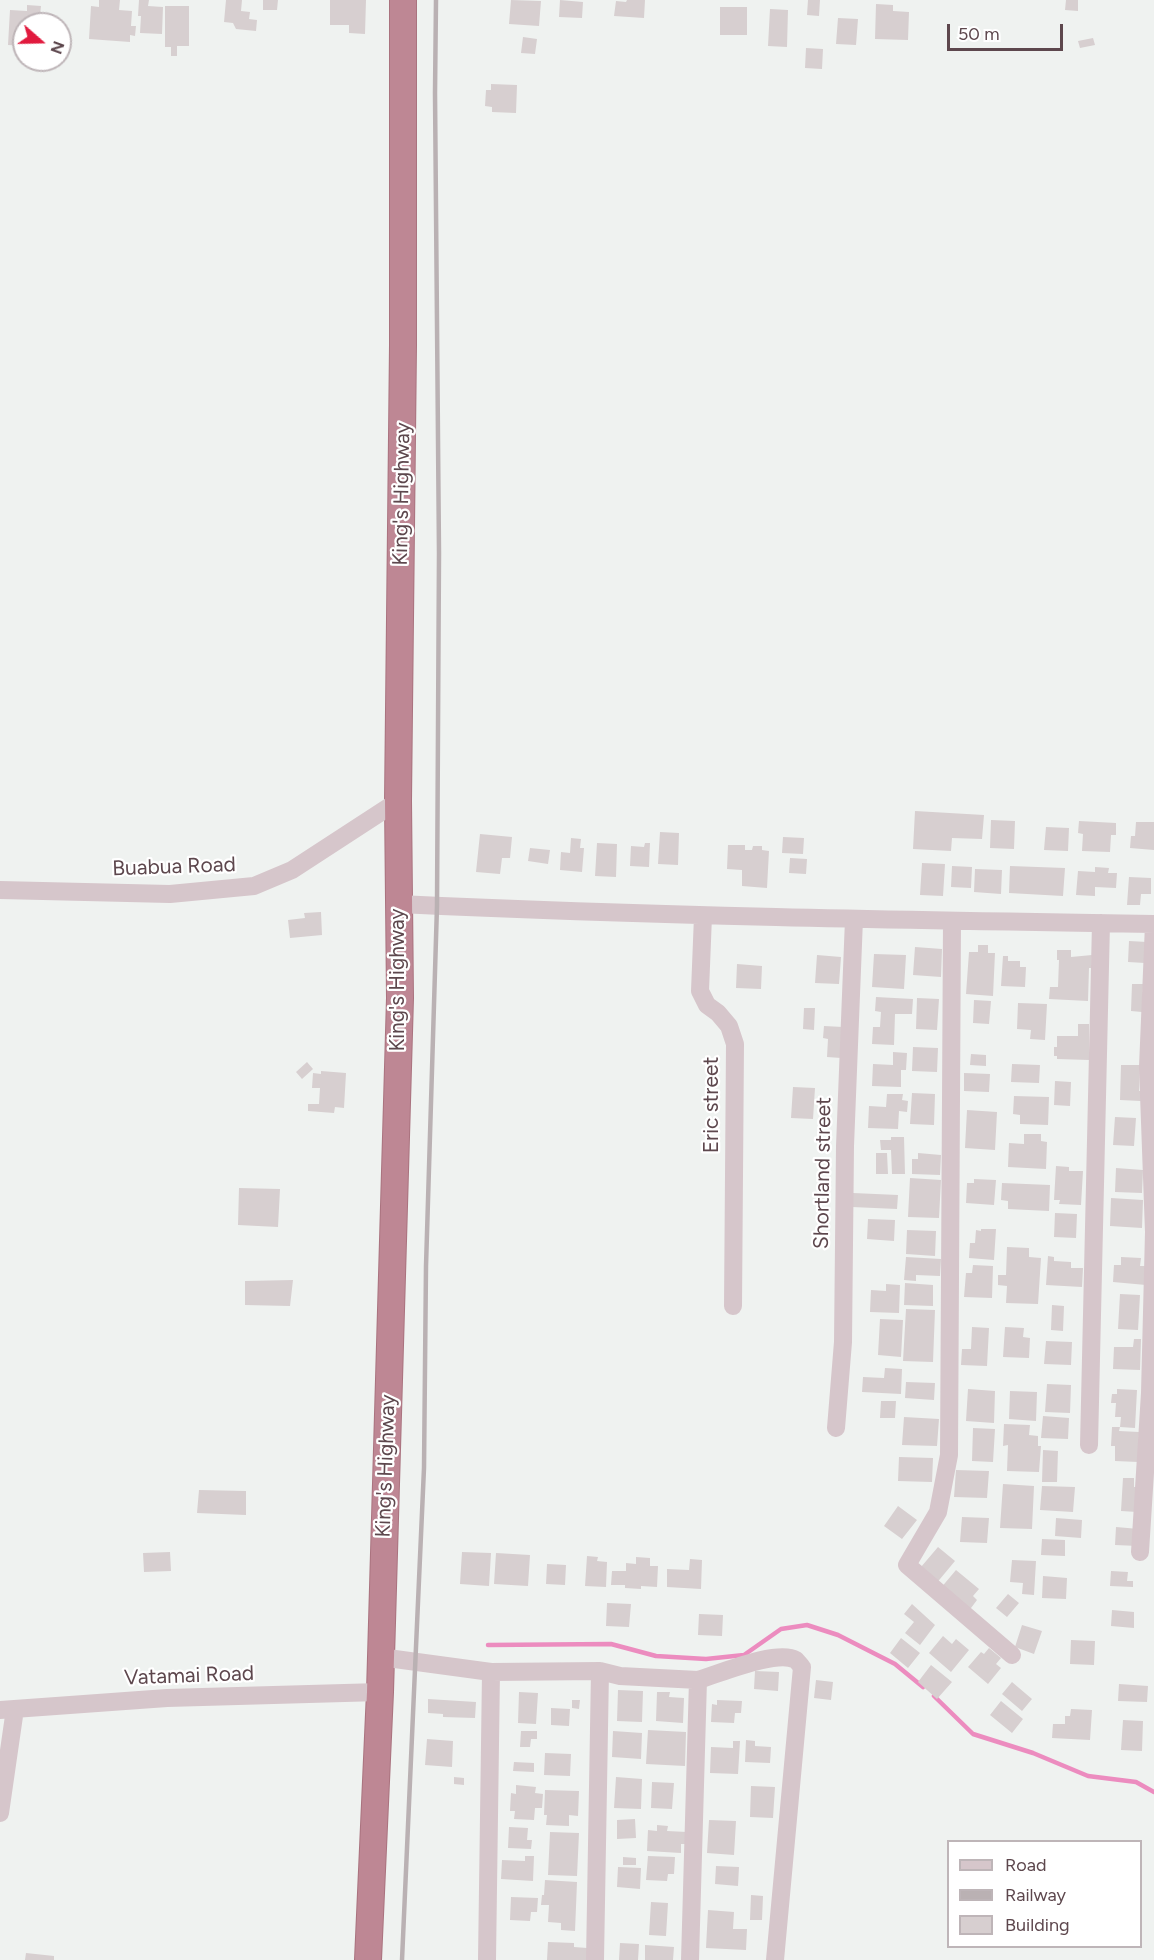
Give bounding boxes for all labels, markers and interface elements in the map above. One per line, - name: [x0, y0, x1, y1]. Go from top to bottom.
- north arrow: [12, 12, 72, 72]
- scale bar: [950, 12, 1066, 50]
- text: 50 m: [958, 23, 1000, 45]
- text: N: [46, 39, 69, 57]
- street label: King's Highway: [388, 422, 416, 566]
- street label: Buabua Road: [112, 852, 236, 882]
- street label: King's Highway: [385, 908, 411, 1052]
- street label: Eric street: [699, 1057, 725, 1153]
- street label: Shortland street: [809, 1097, 837, 1249]
- street label: King's Highway: [371, 1394, 401, 1538]
- street label: Vatamai Road: [124, 1661, 254, 1691]
- legend: [947, 1840, 1142, 1948]
- text: Road: [1005, 1854, 1046, 1876]
- text: Railway: [1005, 1884, 1066, 1906]
- text: Building: [1005, 1914, 1070, 1936]

